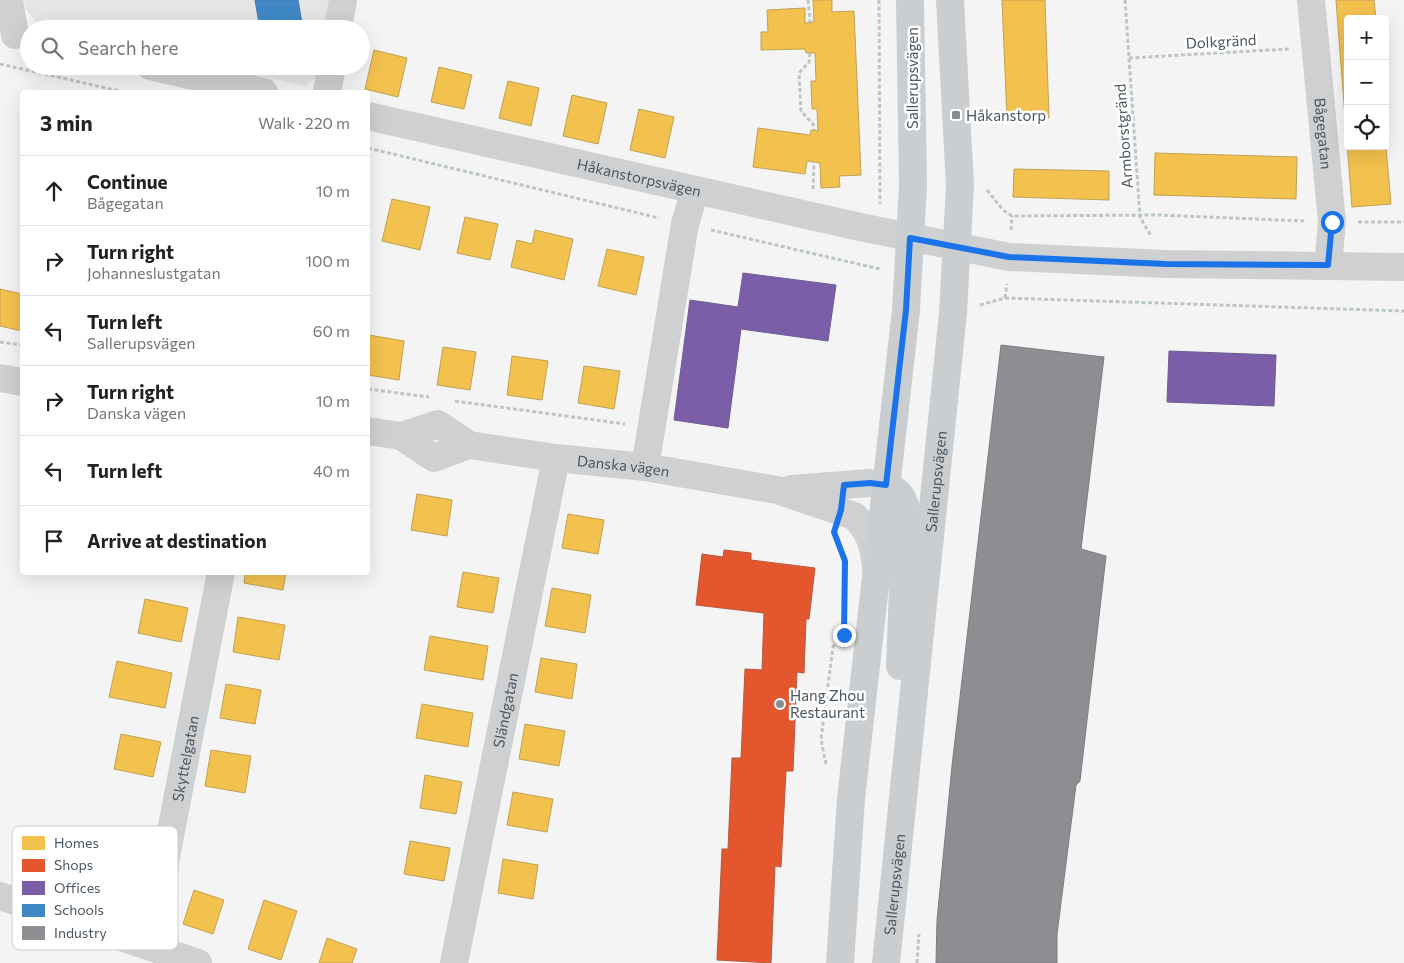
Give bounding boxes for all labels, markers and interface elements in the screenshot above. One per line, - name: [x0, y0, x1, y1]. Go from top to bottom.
- map controls: [1344, 15, 1389, 150]
- button: +: [1344, 15, 1389, 60]
- search box: [20, 20, 370, 75]
- street label: Sallerupsvägen: [903, 27, 921, 129]
- street label: Dolkgränd: [1185, 30, 1257, 52]
- icon: search: [38, 34, 66, 62]
- text: Search here: [78, 36, 178, 59]
- button: −: [1344, 60, 1389, 105]
- street label: Armborstgränd: [1110, 83, 1136, 189]
- street label: Bågegatan: [1311, 97, 1336, 170]
- button: locate: [1344, 105, 1389, 150]
- place label: Håkanstorp: [966, 106, 1046, 124]
- marker: Håkanstorp: [950, 109, 962, 121]
- text: 3 min: [40, 110, 93, 135]
- text: Walk · 220 m: [258, 113, 350, 132]
- street label: Håkanstorpsvägen: [575, 154, 703, 200]
- text: Continue: [87, 170, 167, 193]
- icon: ahead: [40, 177, 68, 205]
- text: 10 m: [316, 181, 350, 200]
- text: Bågegatan: [87, 193, 164, 212]
- route start: [1321, 211, 1344, 234]
- text: Turn right: [87, 240, 174, 263]
- icon: right: [40, 247, 68, 275]
- text: 100 m: [305, 251, 350, 270]
- text: Johanneslustgatan: [87, 263, 221, 282]
- text: Turn left: [87, 310, 162, 333]
- icon: left: [40, 317, 68, 345]
- text: 60 m: [313, 321, 350, 340]
- text: Sallerupsvägen: [87, 333, 196, 352]
- text: Turn right: [87, 380, 174, 403]
- icon: right: [40, 387, 68, 415]
- text: 10 m: [316, 391, 350, 410]
- text: Danska vägen: [87, 403, 186, 422]
- street label: Sallerupsvägen: [921, 430, 950, 533]
- street label: Danska vägen: [576, 451, 671, 480]
- icon: left: [40, 457, 68, 485]
- text: Turn left: [87, 459, 162, 482]
- text: 40 m: [313, 461, 350, 480]
- icon: arrive: [40, 527, 68, 555]
- text: Arrive at destination: [87, 529, 267, 552]
- route end: [833, 624, 856, 647]
- street label: Sländgatan: [489, 671, 521, 749]
- place label: Hang Zhou Restaurant: [790, 686, 865, 721]
- marker: Hang Zhou Restaurant: [774, 698, 786, 710]
- street label: Skyttelgatan: [168, 714, 202, 803]
- legend: [12, 826, 178, 950]
- street label: Sallerupsvägen: [880, 833, 908, 936]
- text: Homes: [54, 834, 99, 851]
- text: Shops: [54, 856, 93, 873]
- text: Offices: [54, 879, 100, 896]
- text: Schools: [54, 901, 104, 918]
- text: Industry: [54, 924, 107, 941]

